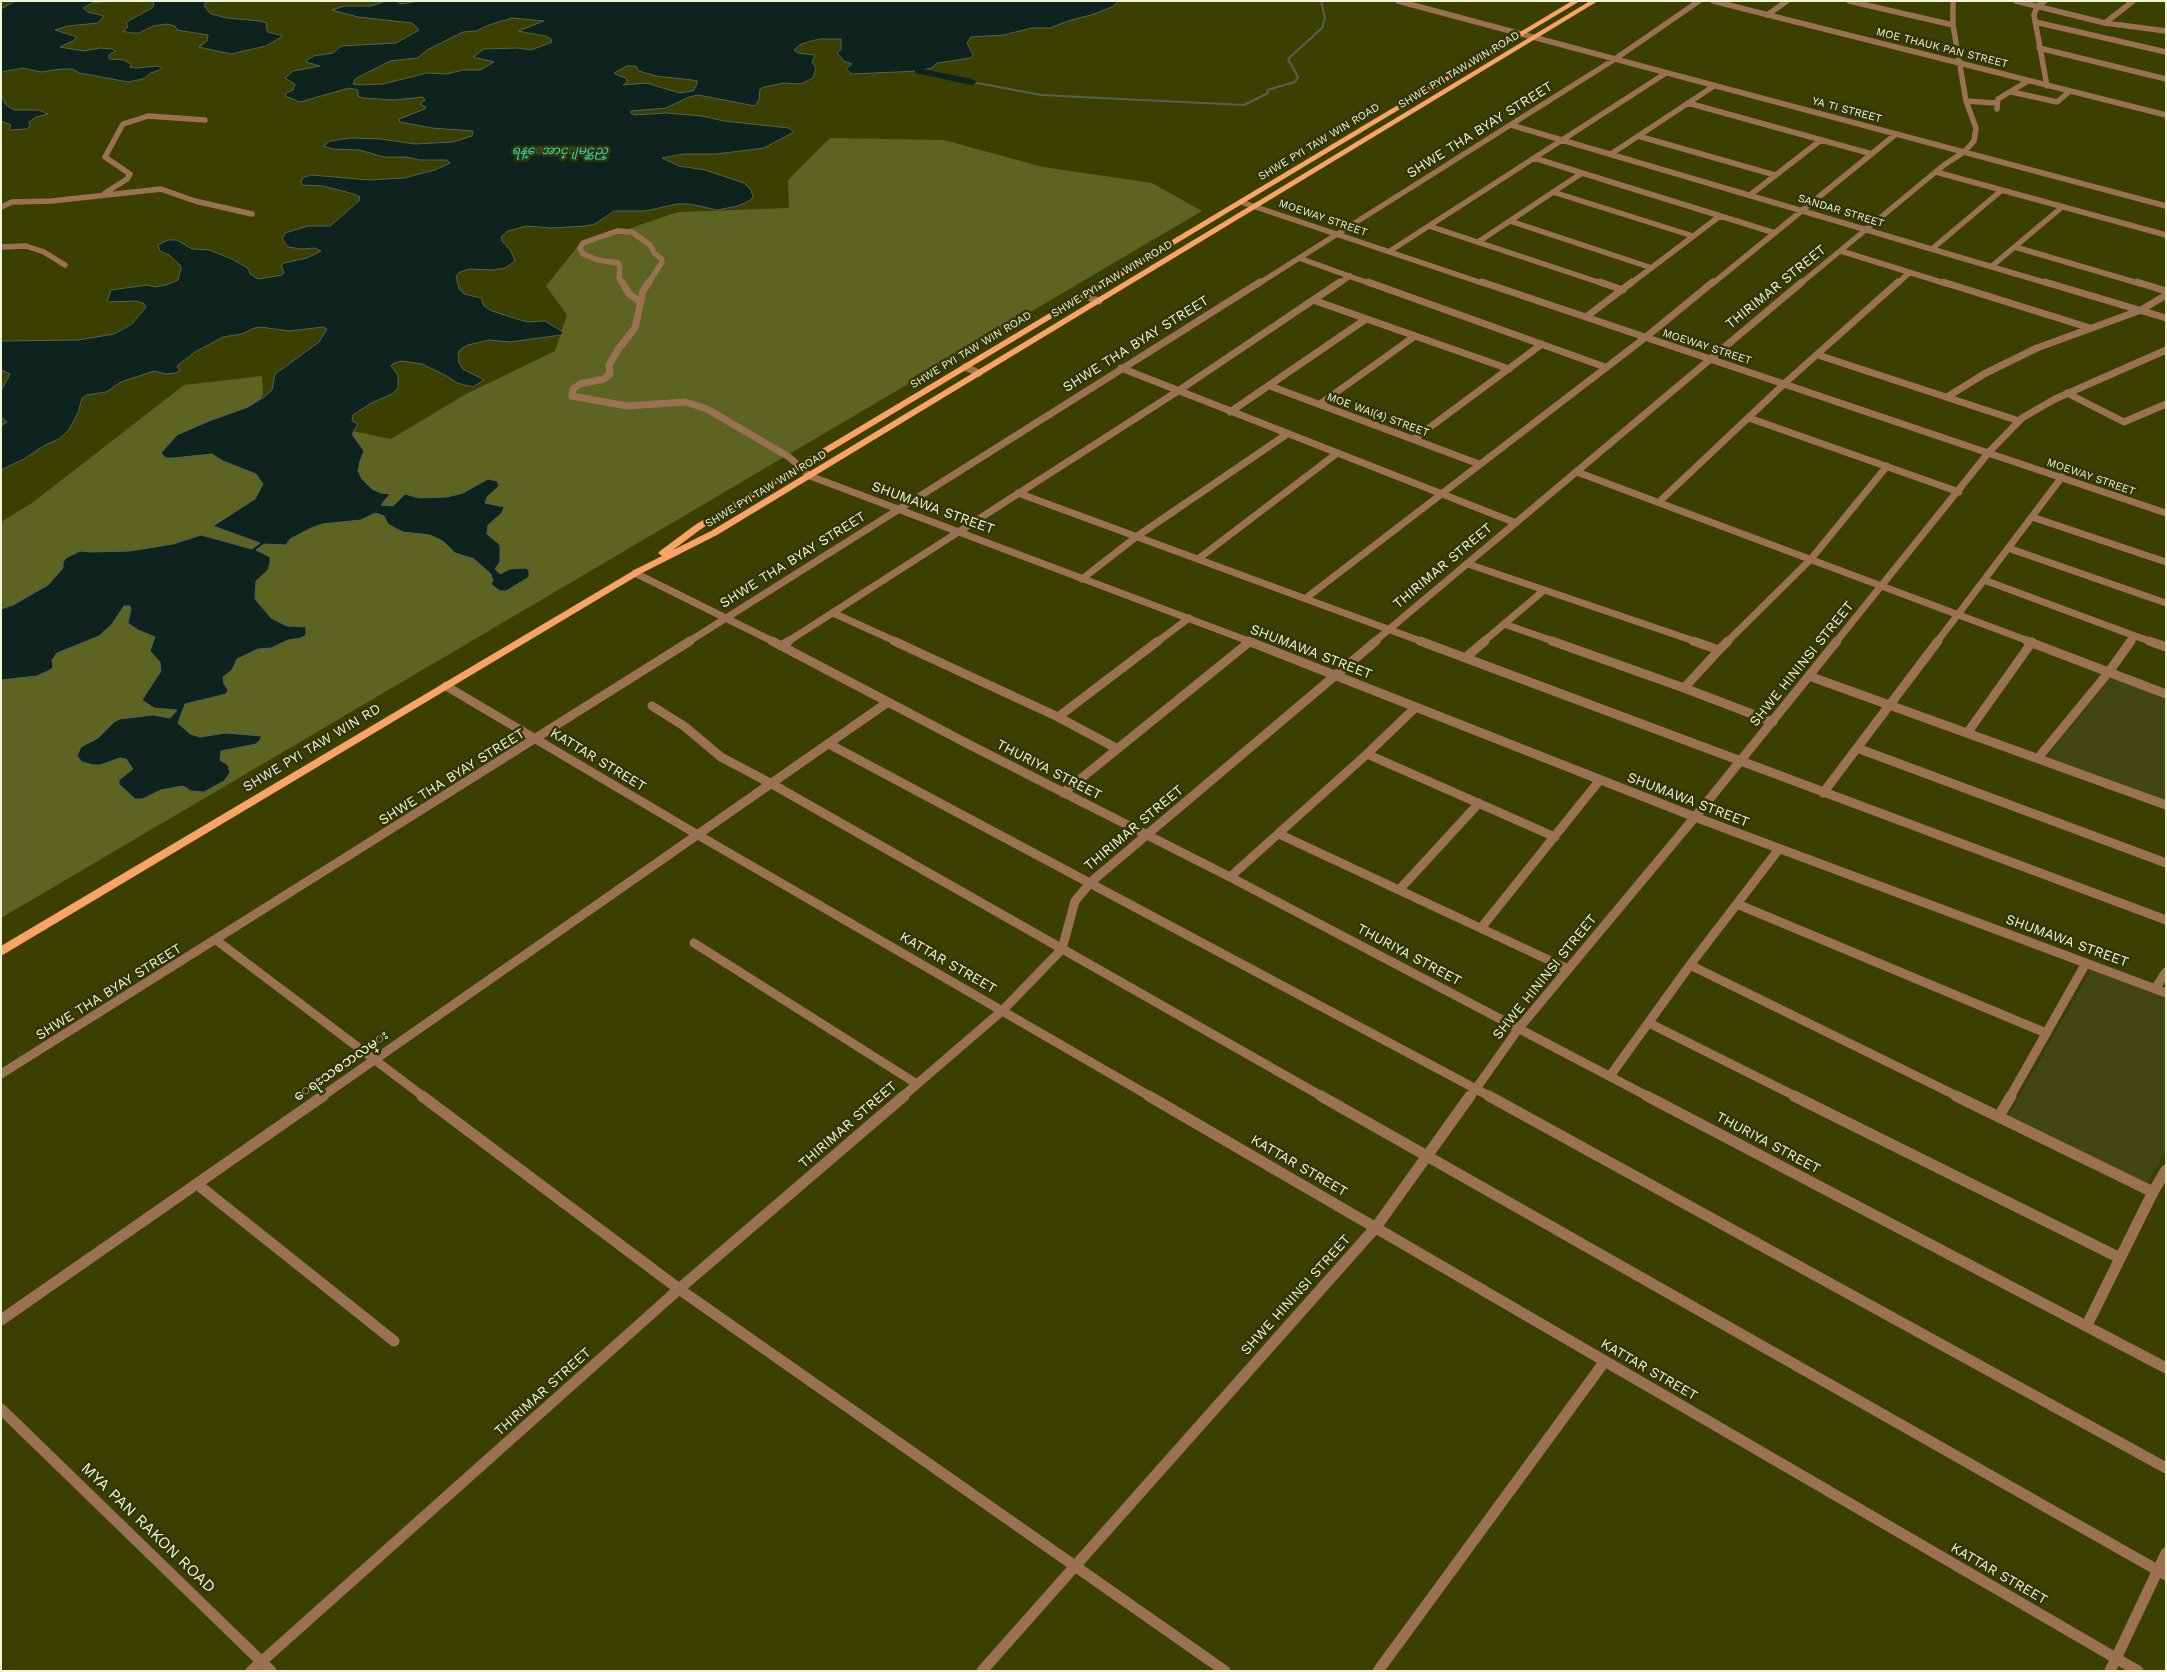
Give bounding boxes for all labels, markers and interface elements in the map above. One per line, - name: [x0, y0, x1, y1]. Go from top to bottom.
- street label: MOE THAUK PAN STREET: [1875, 25, 2009, 71]
- street label: SHWE PYI TAW WIN ROAD: [1396, 29, 1522, 111]
- street label: SHWE THA BYAY STREET: [1404, 78, 1556, 182]
- street label: YA TI STREET: [1811, 94, 1883, 126]
- street label: SHWE PYI TAW WIN ROAD: [1256, 101, 1382, 183]
- water label: ရန္ေအာင္ျမင္ဆည္: [512, 143, 608, 157]
- street label: SANDAR STREET: [1796, 192, 1886, 230]
- street label: MOEWAY STREET: [1277, 197, 1369, 239]
- street label: SHWE PYI TAW WIN ROAD: [1049, 238, 1175, 320]
- street label: THIRIMAR STREET: [1722, 241, 1830, 333]
- street label: SHWE THA BYAY STREET: [1060, 292, 1212, 396]
- street label: SHWE PYI TAW WIN ROAD: [908, 309, 1034, 391]
- street label: MOEWAY STREET: [1661, 326, 1753, 368]
- street label: MOE WAI(4) STREET: [1325, 390, 1431, 440]
- street label: SHWE PYI TAW WIN ROAD: [703, 448, 829, 530]
- street label: MOEWAY STREET: [2045, 456, 2137, 498]
- street label: SHUMAWA STREET: [869, 478, 997, 538]
- street label: SHWE THA BYAY STREET: [717, 508, 869, 612]
- street label: THIRIMAR STREET: [1390, 520, 1496, 612]
- street label: SHWE HININSI STREET: [1746, 598, 1858, 730]
- street label: SHUMAWA STREET: [1248, 621, 1374, 683]
- street label: SHWE PYI TAW WIN RD: [240, 700, 384, 796]
- street label: SHWE THA BYAY STREET: [376, 725, 528, 829]
- street label: KATTAR STREET: [547, 725, 649, 795]
- street label: THURIYA STREET: [994, 736, 1104, 804]
- street label: SHUMAWA STREET: [1625, 769, 1751, 831]
- street label: THIRIMAR STREET: [1081, 782, 1187, 874]
- street label: SHWE HININSI STREET: [1489, 911, 1601, 1043]
- street label: SHUMAWA STREET: [2003, 911, 2131, 971]
- street label: THURIYA STREET: [1354, 920, 1464, 990]
- street label: KATTAR STREET: [897, 929, 999, 997]
- street label: SHWE THA BYAY STREET: [33, 940, 185, 1044]
- street label: ေရႊသစၥာလမ္း: [290, 1027, 392, 1105]
- street label: THIRIMAR STREET: [796, 1078, 900, 1172]
- street label: THURIYA STREET: [1713, 1108, 1823, 1178]
- street label: KATTAR STREET: [1248, 1132, 1350, 1200]
- street label: SHWE HININSI STREET: [1238, 1231, 1354, 1359]
- street label: KATTAR STREET: [1598, 1336, 1700, 1404]
- street label: THIRIMAR STREET: [491, 1344, 595, 1440]
- street label: MYA PAN RAKON ROAD: [77, 1459, 219, 1597]
- street label: KATTAR STREET: [1948, 1540, 2050, 1608]

